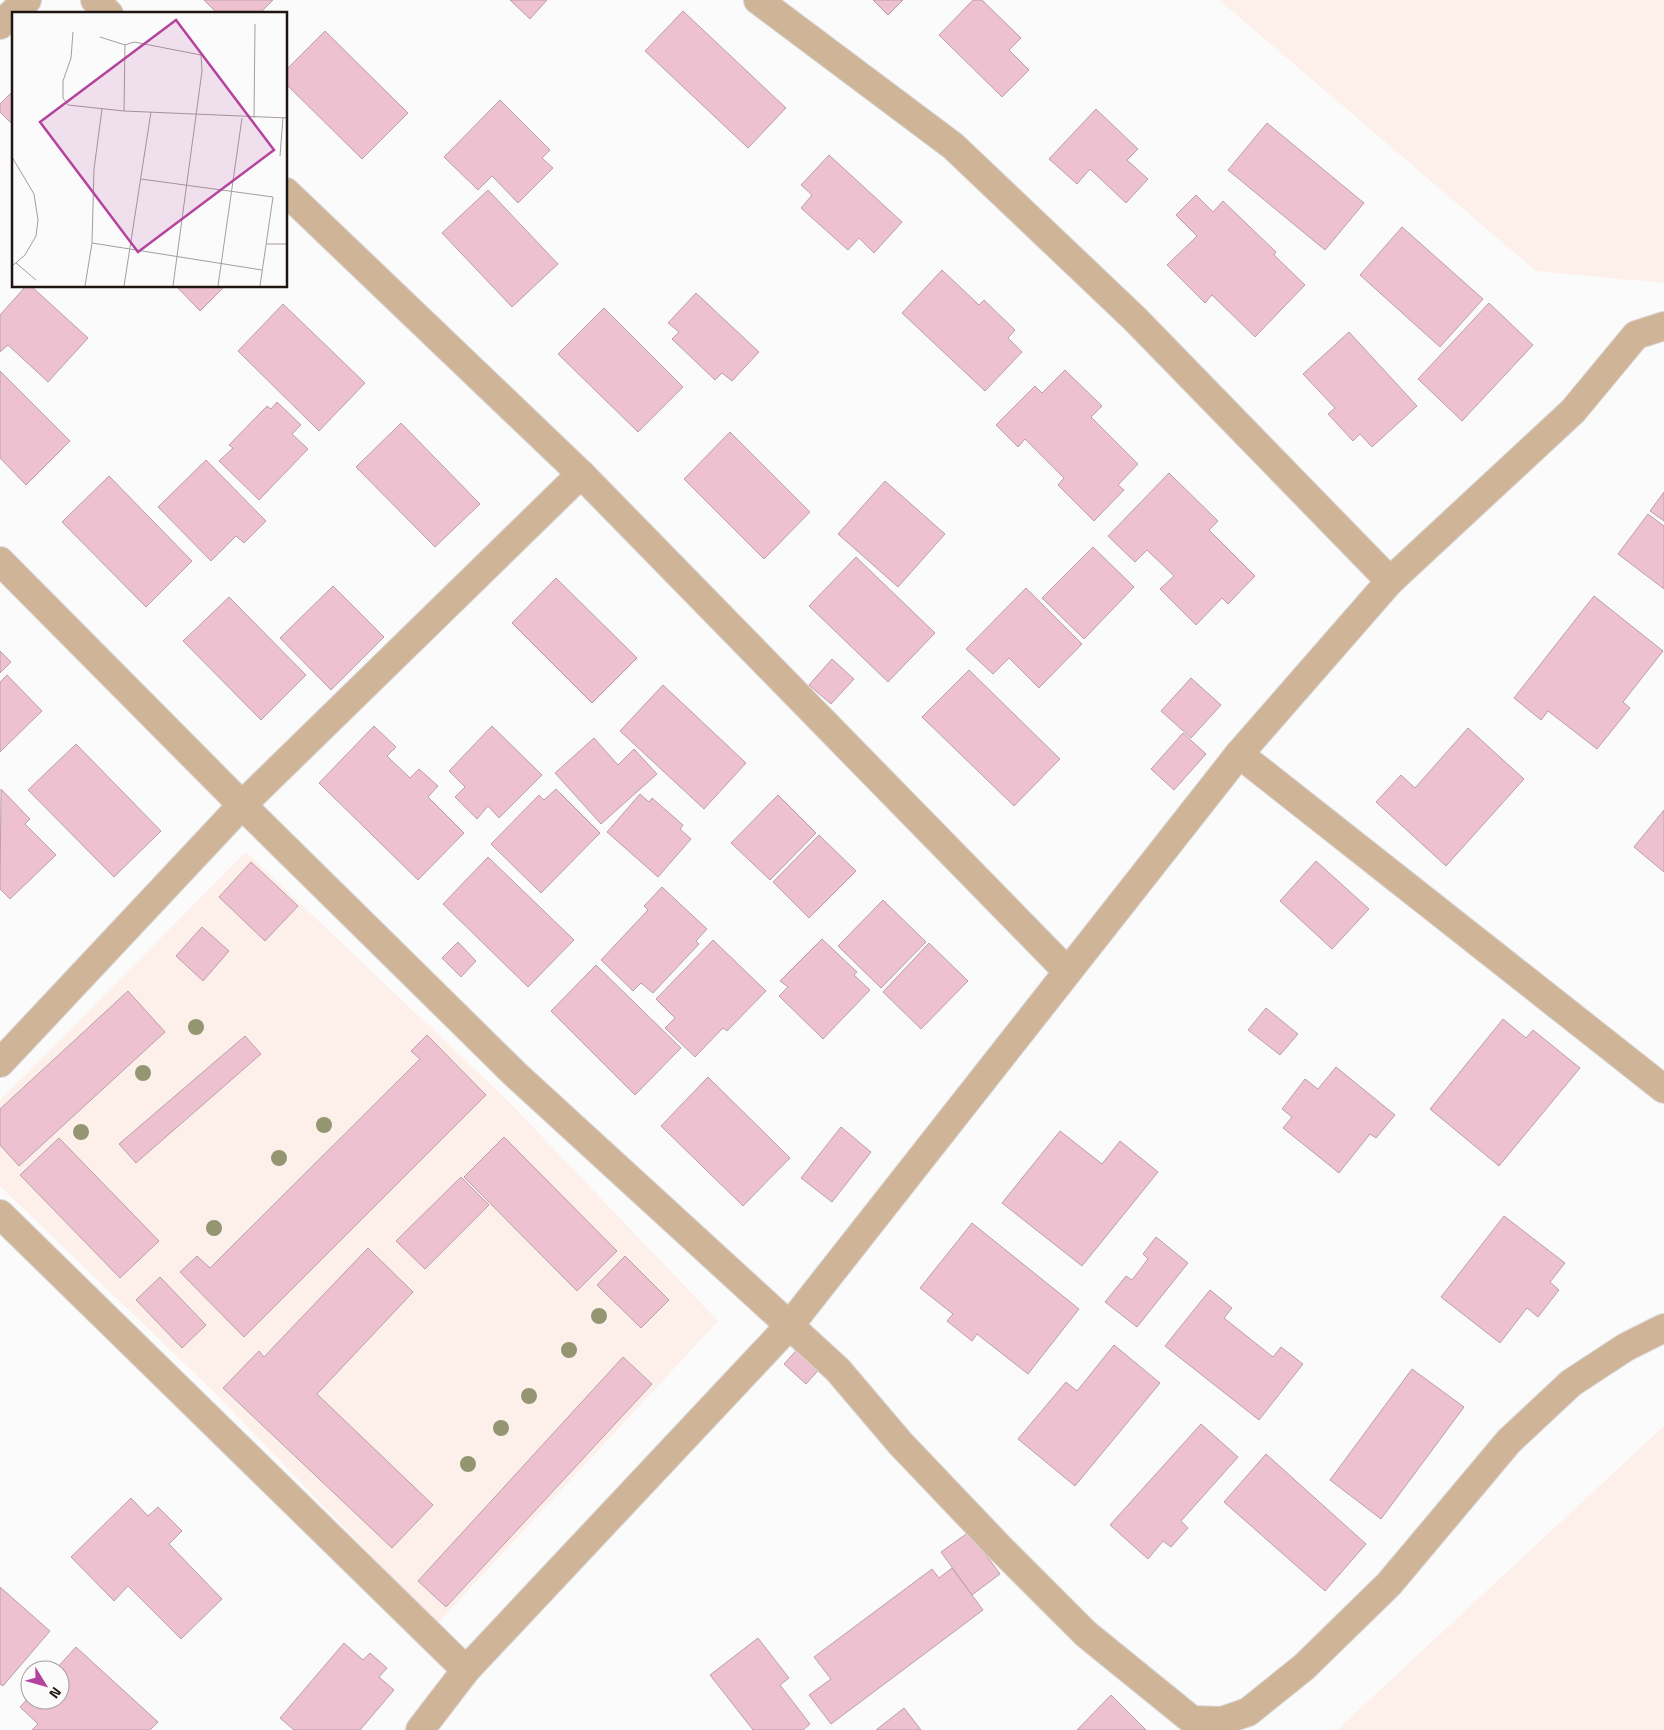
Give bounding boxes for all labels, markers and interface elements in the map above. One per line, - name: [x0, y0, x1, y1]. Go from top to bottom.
- inset map: [12, 12, 288, 288]
- north arrow: [20, 1660, 70, 1710]
- text: N: [44, 1683, 67, 1703]

